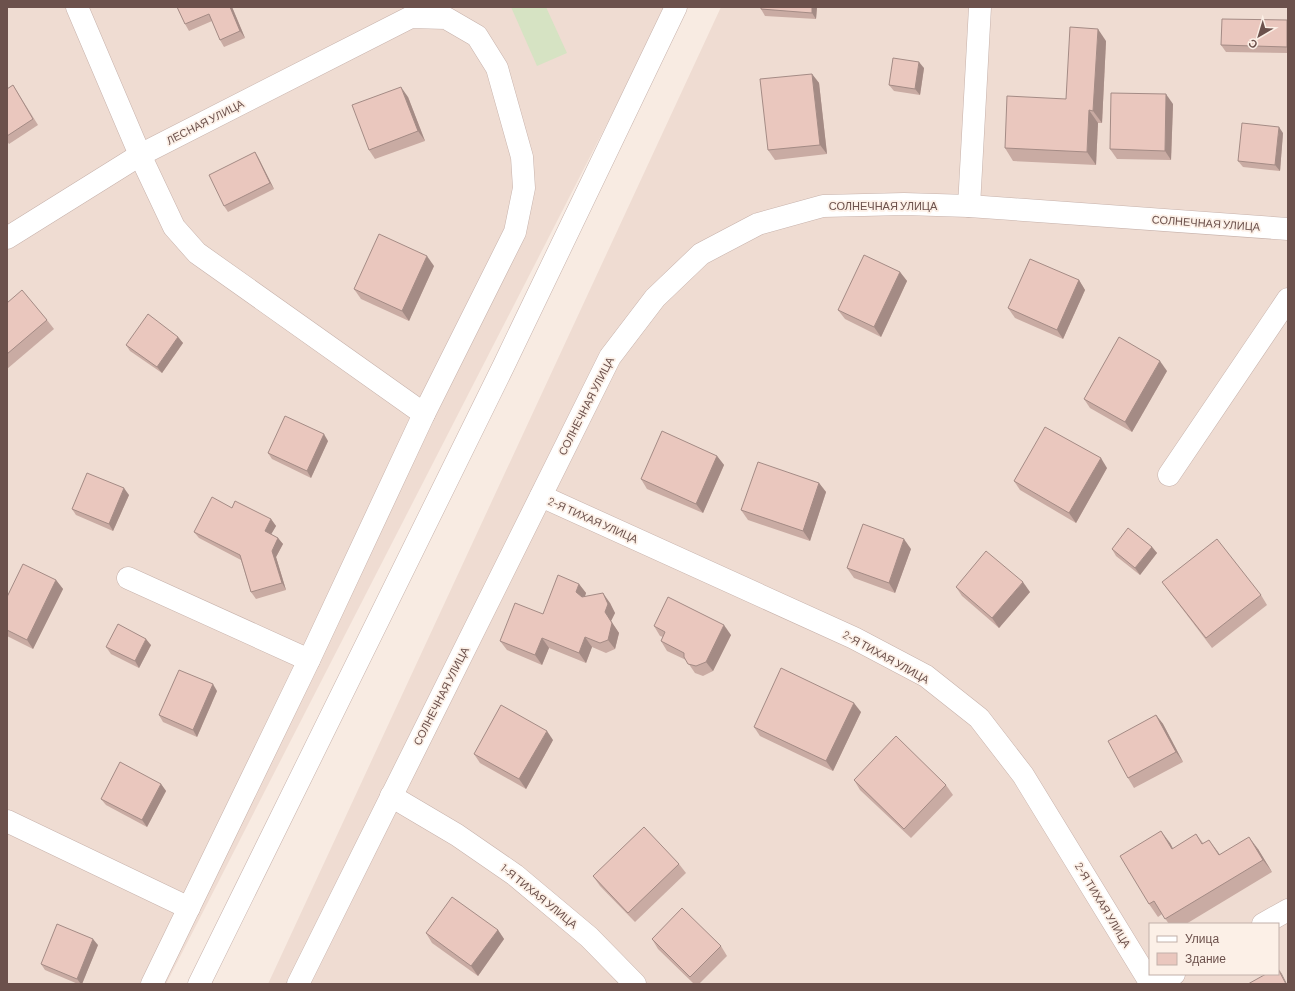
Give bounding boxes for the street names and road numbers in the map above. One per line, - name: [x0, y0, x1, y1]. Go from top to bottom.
- street label: ЛЕСНАЯ УЛИЦА: [164, 96, 246, 147]
- street label: СОЛНЕЧНАЯ УЛИЦА: [829, 199, 938, 212]
- street label: СОЛНЕЧНАЯ УЛИЦА: [1151, 212, 1261, 233]
- street label: СОЛНЕЧНАЯ УЛИЦА: [555, 354, 616, 457]
- street label: 2-Я ТИХАЯ УЛИЦА: [546, 494, 641, 545]
- street label: 2-Я ТИХАЯ УЛИЦА: [841, 627, 932, 686]
- street label: СОЛНЕЧНАЯ УЛИЦА: [410, 644, 471, 747]
- street label: 2-Я ТИХАЯ УЛИЦА: [1073, 860, 1134, 950]
- street label: 1-Я ТИХАЯ УЛИЦА: [498, 861, 581, 931]

